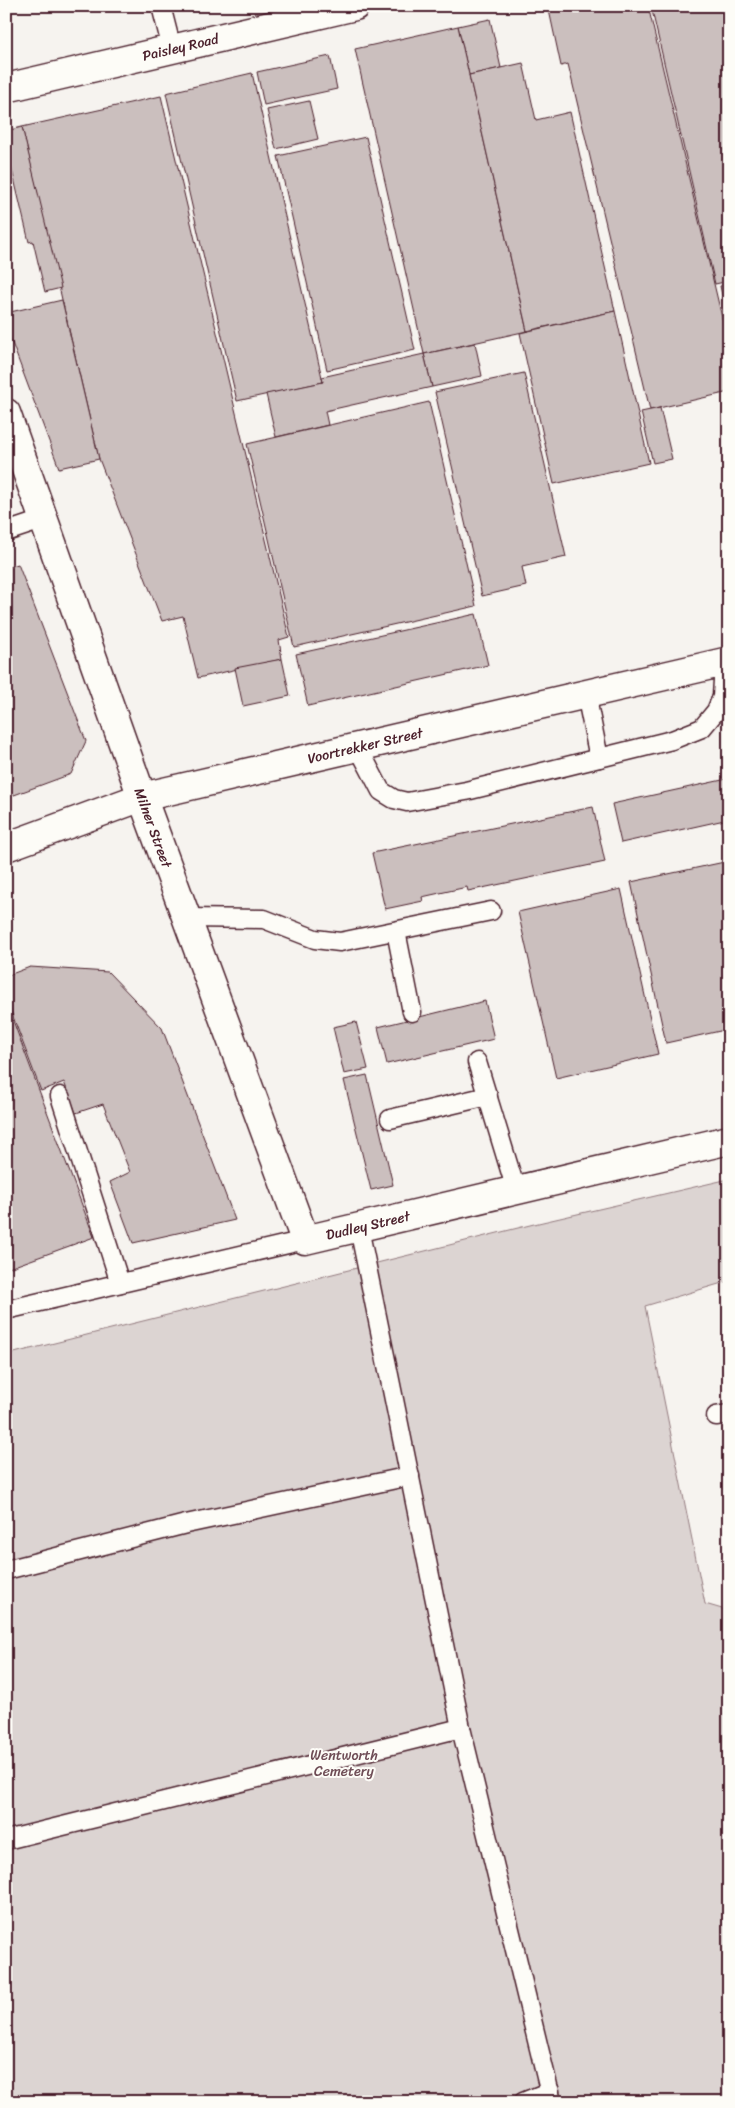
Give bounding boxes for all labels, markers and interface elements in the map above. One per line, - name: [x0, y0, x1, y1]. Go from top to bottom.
- street label: Paisley Road: [140, 26, 223, 69]
- street label: Voortrekker Street: [305, 720, 427, 771]
- street label: Milner Street: [127, 784, 179, 873]
- street label: Dudley Street: [323, 1203, 414, 1248]
- park label: Wentworth Cemetery: [310, 1743, 378, 1784]

